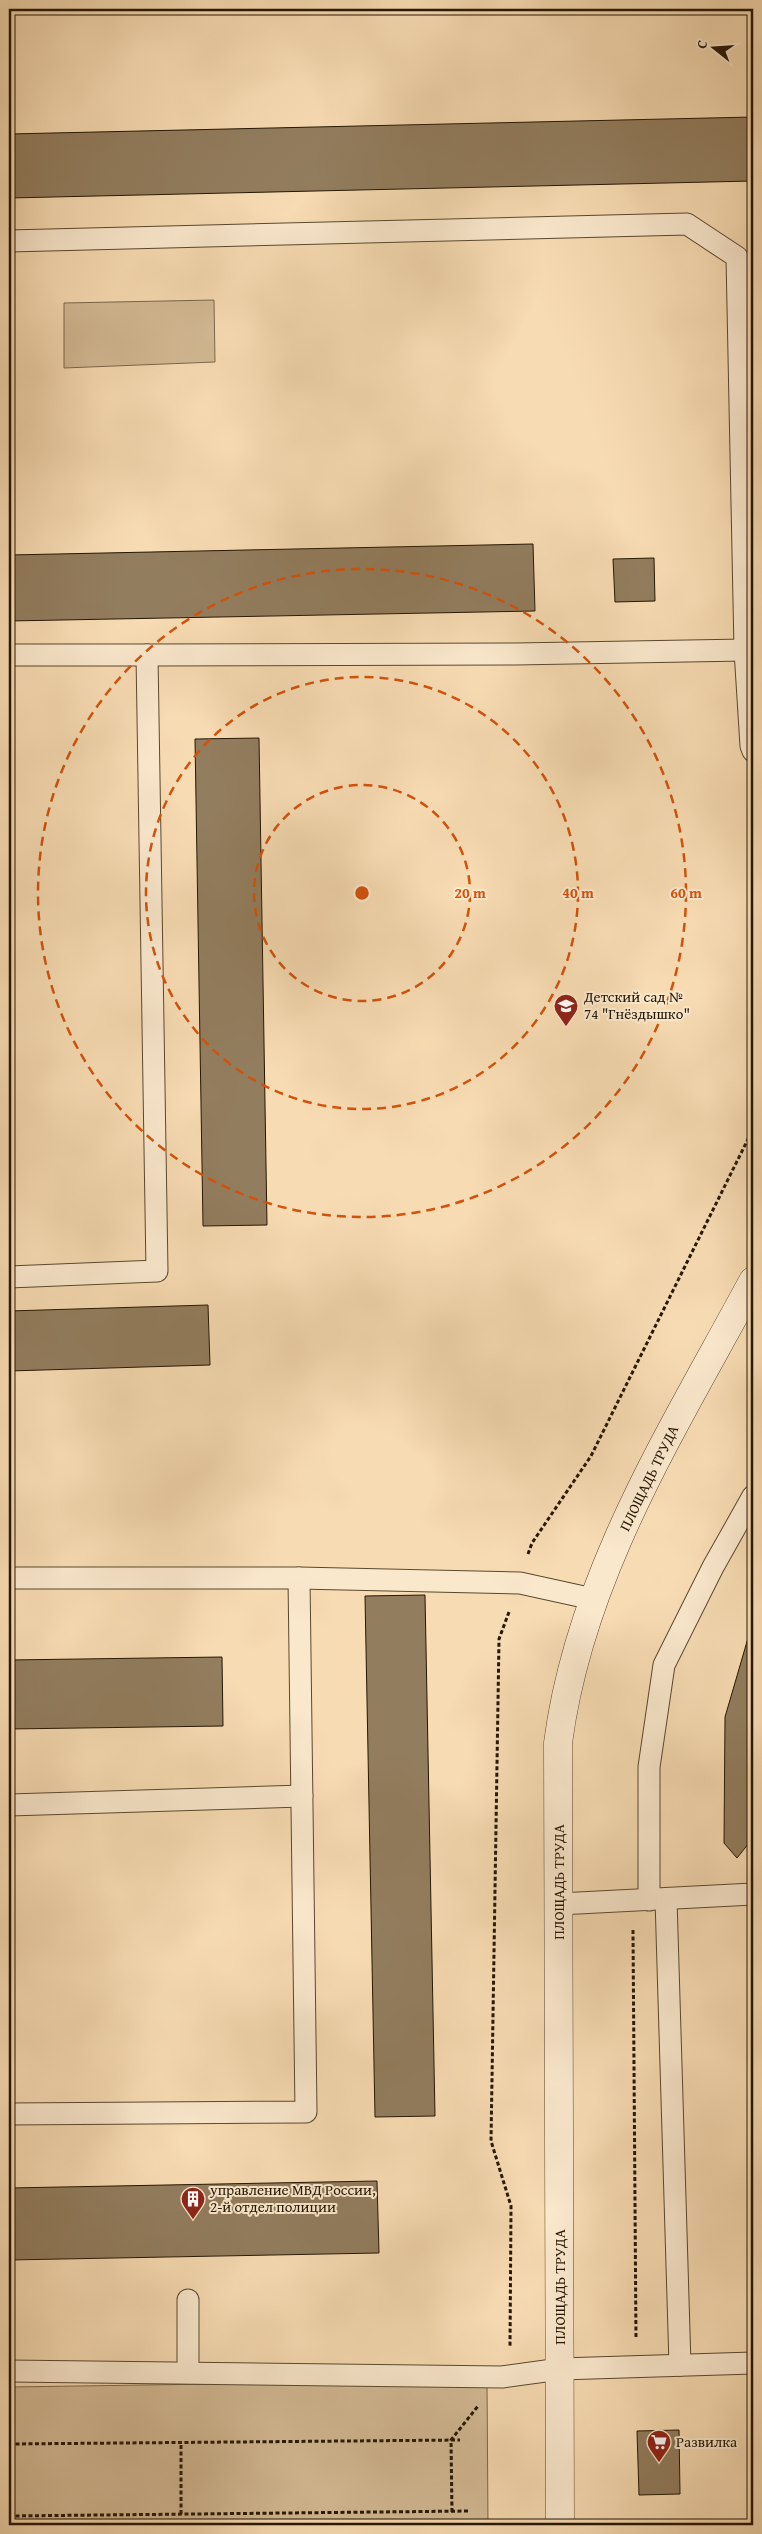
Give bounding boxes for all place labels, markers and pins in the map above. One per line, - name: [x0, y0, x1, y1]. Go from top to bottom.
- centre of rings: [353, 884, 371, 902]
- place label: Детский сад № 74 "Гнёздышко": [583, 986, 690, 1024]
- school or university icon: Детский сад № 74 "Гнёздышко": [553, 993, 579, 1027]
- place label: управление МВД России, 2-й отдел полиции: [209, 2179, 376, 2217]
- building icon: управление МВД России, 2-й отдел полиции: [180, 2186, 206, 2220]
- supermarket icon: Развилка: [646, 2429, 672, 2463]
- place label: Развилка: [676, 2431, 738, 2452]

